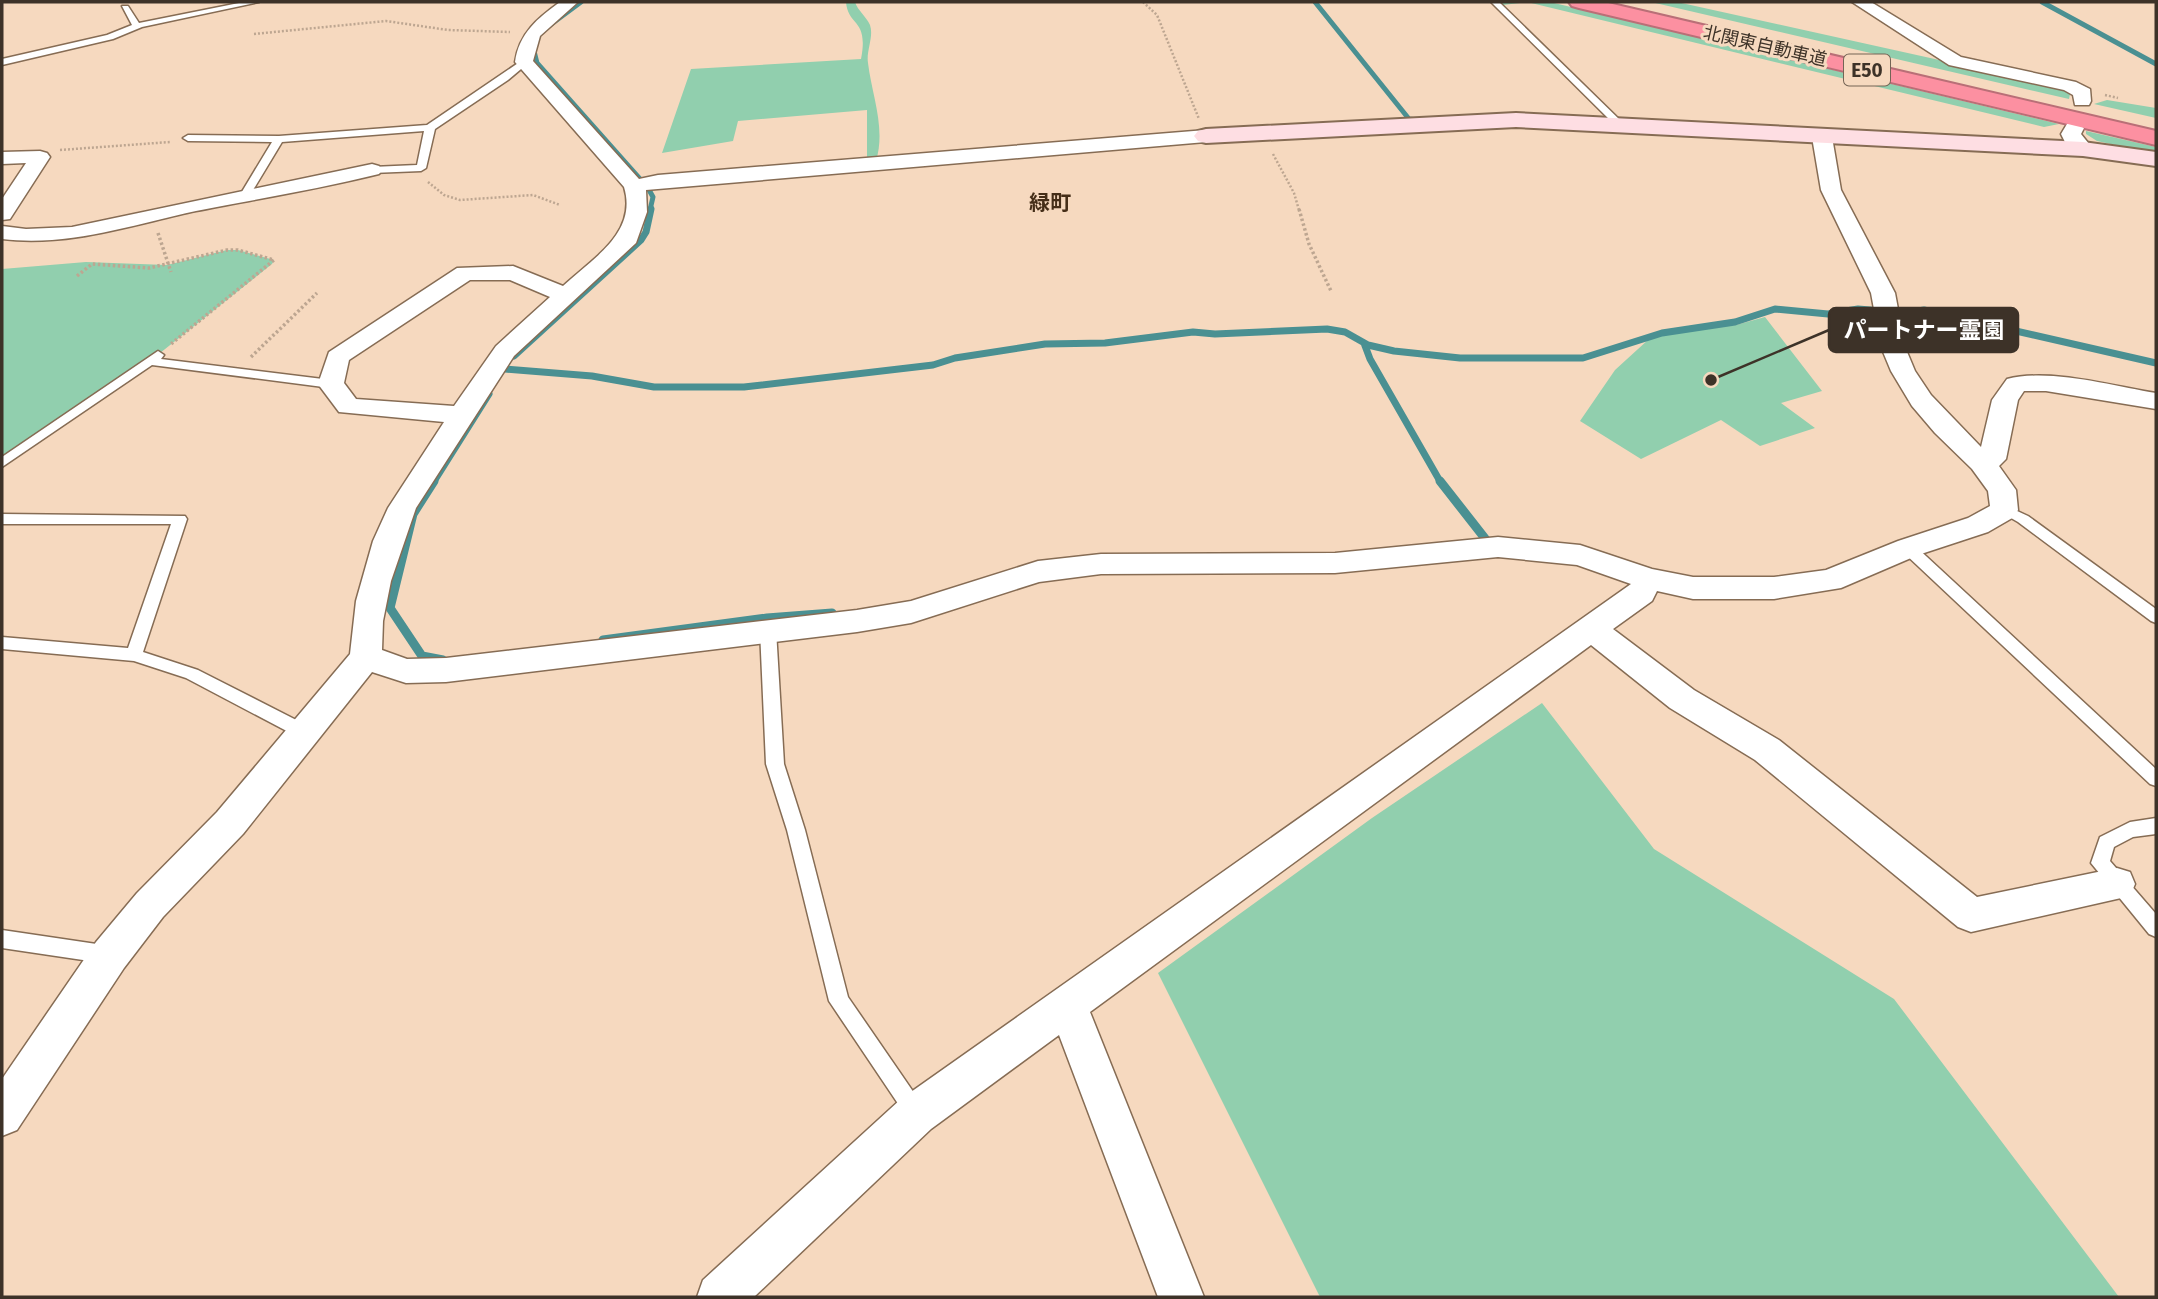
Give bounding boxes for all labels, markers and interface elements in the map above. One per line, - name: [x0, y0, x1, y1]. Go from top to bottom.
- street label: 北関東自動車道: [1701, 21, 1829, 71]
- road number: E50: [1844, 54, 1890, 86]
- district label: 緑町: [1029, 190, 1071, 216]
- callout: パートナー霊園: [1829, 308, 2018, 352]
- text: パートナー霊園: [1844, 316, 2005, 344]

